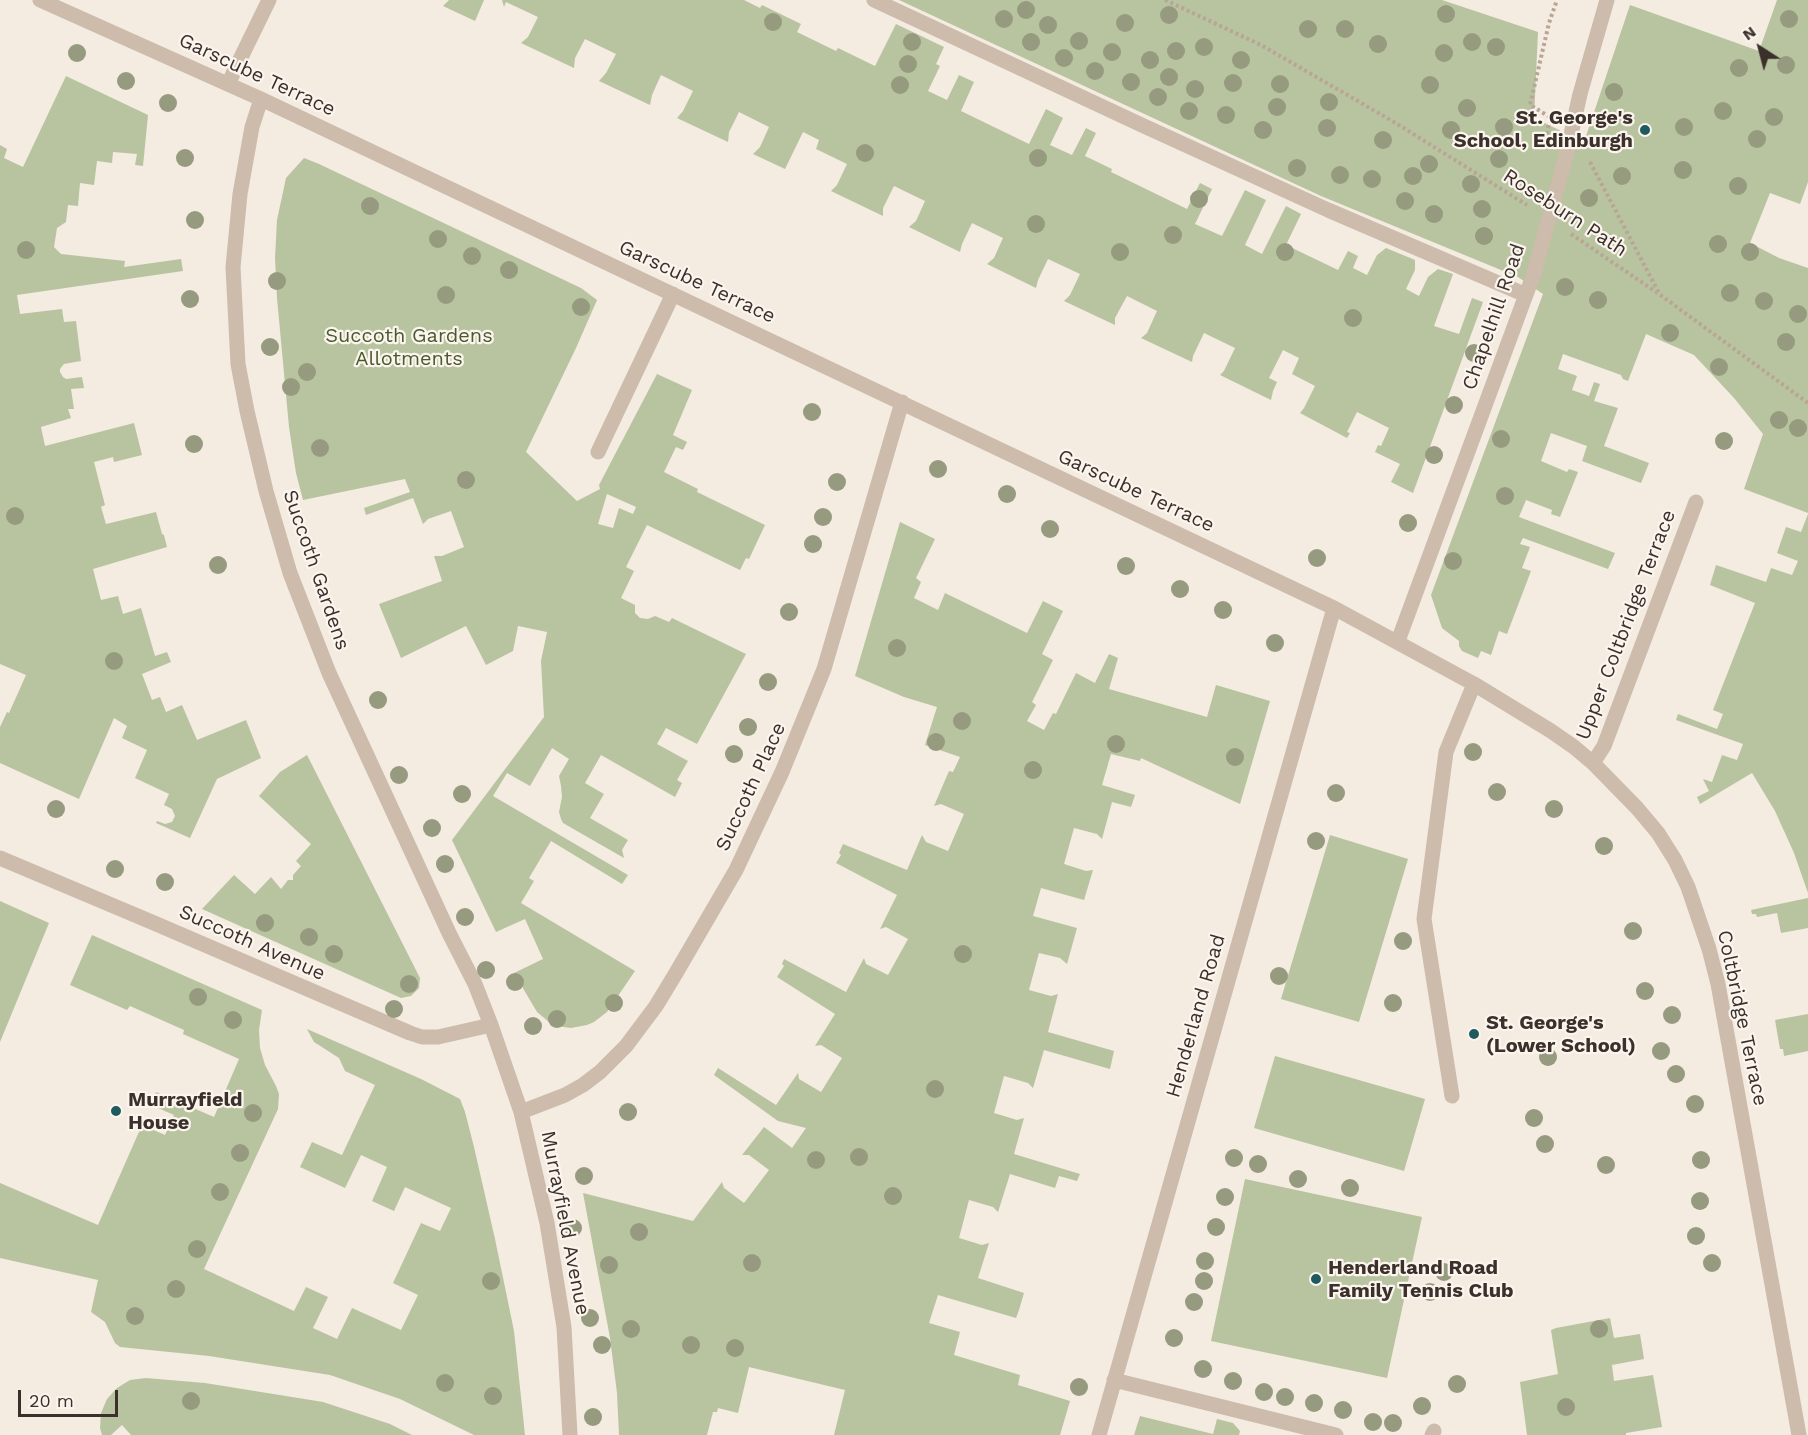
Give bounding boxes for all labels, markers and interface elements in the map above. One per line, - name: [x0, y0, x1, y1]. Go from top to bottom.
- north arrow: [1730, 18, 1790, 78]
- text: N: [1739, 22, 1760, 44]
- street label: Garscube Terrace: [175, 28, 339, 122]
- place label: St. George's School, Edinburgh: [1454, 106, 1633, 153]
- marker: St. George's School, Edinburgh: [1638, 123, 1652, 137]
- street label: Roseburn Path: [1498, 164, 1632, 262]
- street label: Garscube Terrace: [615, 235, 779, 329]
- street label: Chapelhill Road: [1458, 241, 1530, 393]
- park label: Succoth Gardens Allotments: [325, 324, 493, 371]
- street label: Garscube Terrace: [1054, 444, 1218, 538]
- street label: Succoth Gardens: [277, 487, 355, 653]
- street label: Upper Coltbridge Terrace: [1571, 507, 1681, 743]
- street label: Succoth Place: [711, 719, 791, 855]
- street label: Succoth Avenue: [175, 900, 329, 986]
- street label: Coltbridge Terrace: [1712, 928, 1772, 1108]
- street label: Henderland Road: [1161, 932, 1231, 1100]
- place label: St. George's (Lower School): [1486, 1011, 1636, 1058]
- marker: St. George's (Lower School): [1467, 1027, 1481, 1041]
- place label: Murrayfield House: [128, 1088, 243, 1135]
- marker: Murrayfield House: [109, 1104, 123, 1118]
- street label: Murrayfield Avenue: [535, 1129, 595, 1317]
- place label: Henderland Road Family Tennis Club: [1328, 1256, 1514, 1303]
- marker: Henderland Road Family Tennis Club: [1309, 1272, 1323, 1286]
- scale bar: [21, 1378, 122, 1416]
- text: 20 m: [29, 1390, 74, 1411]

